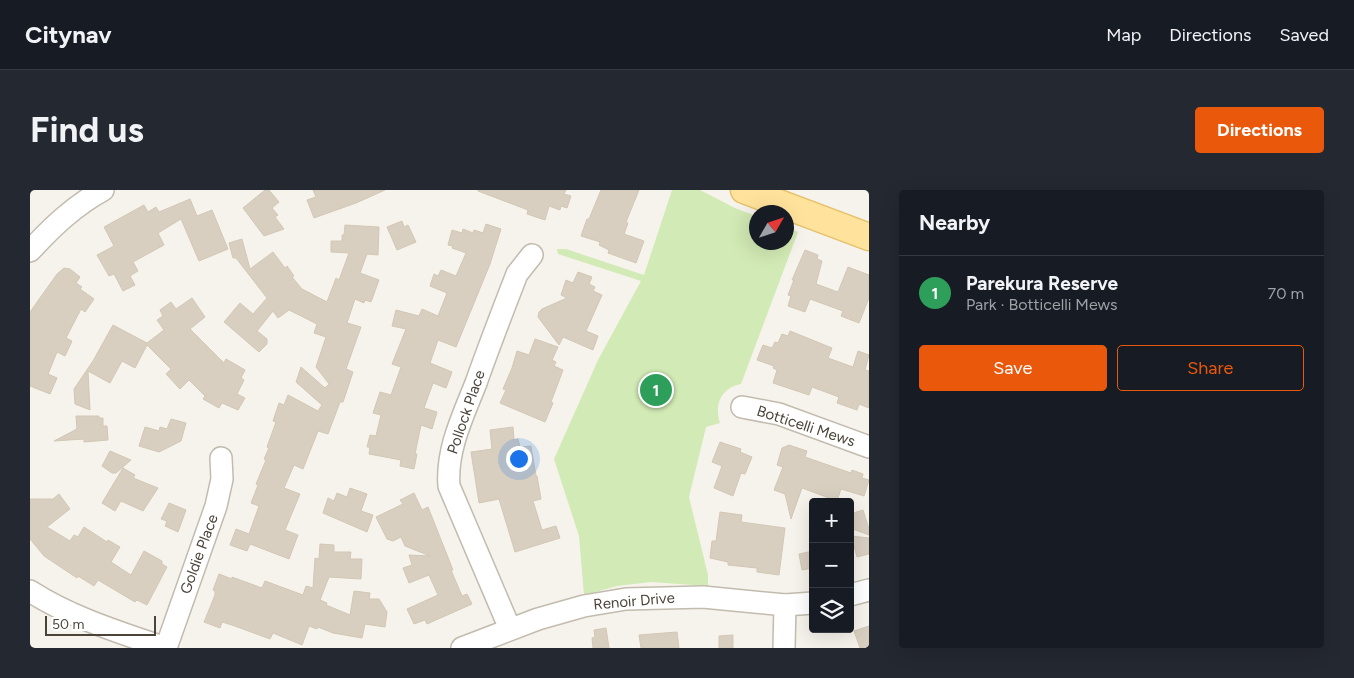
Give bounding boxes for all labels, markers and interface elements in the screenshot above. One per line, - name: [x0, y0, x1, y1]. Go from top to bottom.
- text: Citynav: [25, 20, 112, 49]
- text: Map: [1106, 24, 1141, 46]
- text: Directions: [1169, 24, 1251, 46]
- text: Saved: [1279, 24, 1329, 46]
- button: Directions: [1195, 107, 1324, 153]
- text: Find us: [30, 109, 144, 151]
- north arrow: [749, 205, 794, 250]
- text: Nearby: [919, 210, 990, 235]
- text: Parekura Reserve: [966, 272, 1118, 295]
- text: 1: [932, 284, 938, 303]
- text: 70 m: [1268, 284, 1304, 303]
- text: Park · Botticelli Mews: [966, 295, 1117, 314]
- button: Save: [919, 345, 1107, 391]
- button: Share: [1117, 345, 1304, 391]
- street label: Pollock Place: [443, 368, 489, 456]
- pin: 1: [640, 371, 672, 409]
- street label: Botticelli Mews: [755, 402, 857, 450]
- your location: [506, 446, 532, 472]
- map controls: [809, 498, 854, 633]
- button: +: [809, 498, 854, 543]
- street label: Goldie Place: [176, 512, 222, 596]
- button: −: [809, 543, 854, 588]
- street label: Renoir Drive: [593, 588, 675, 614]
- button: layers: [809, 588, 854, 633]
- scale bar: [45, 613, 156, 636]
- text: 50 m: [52, 616, 84, 633]

